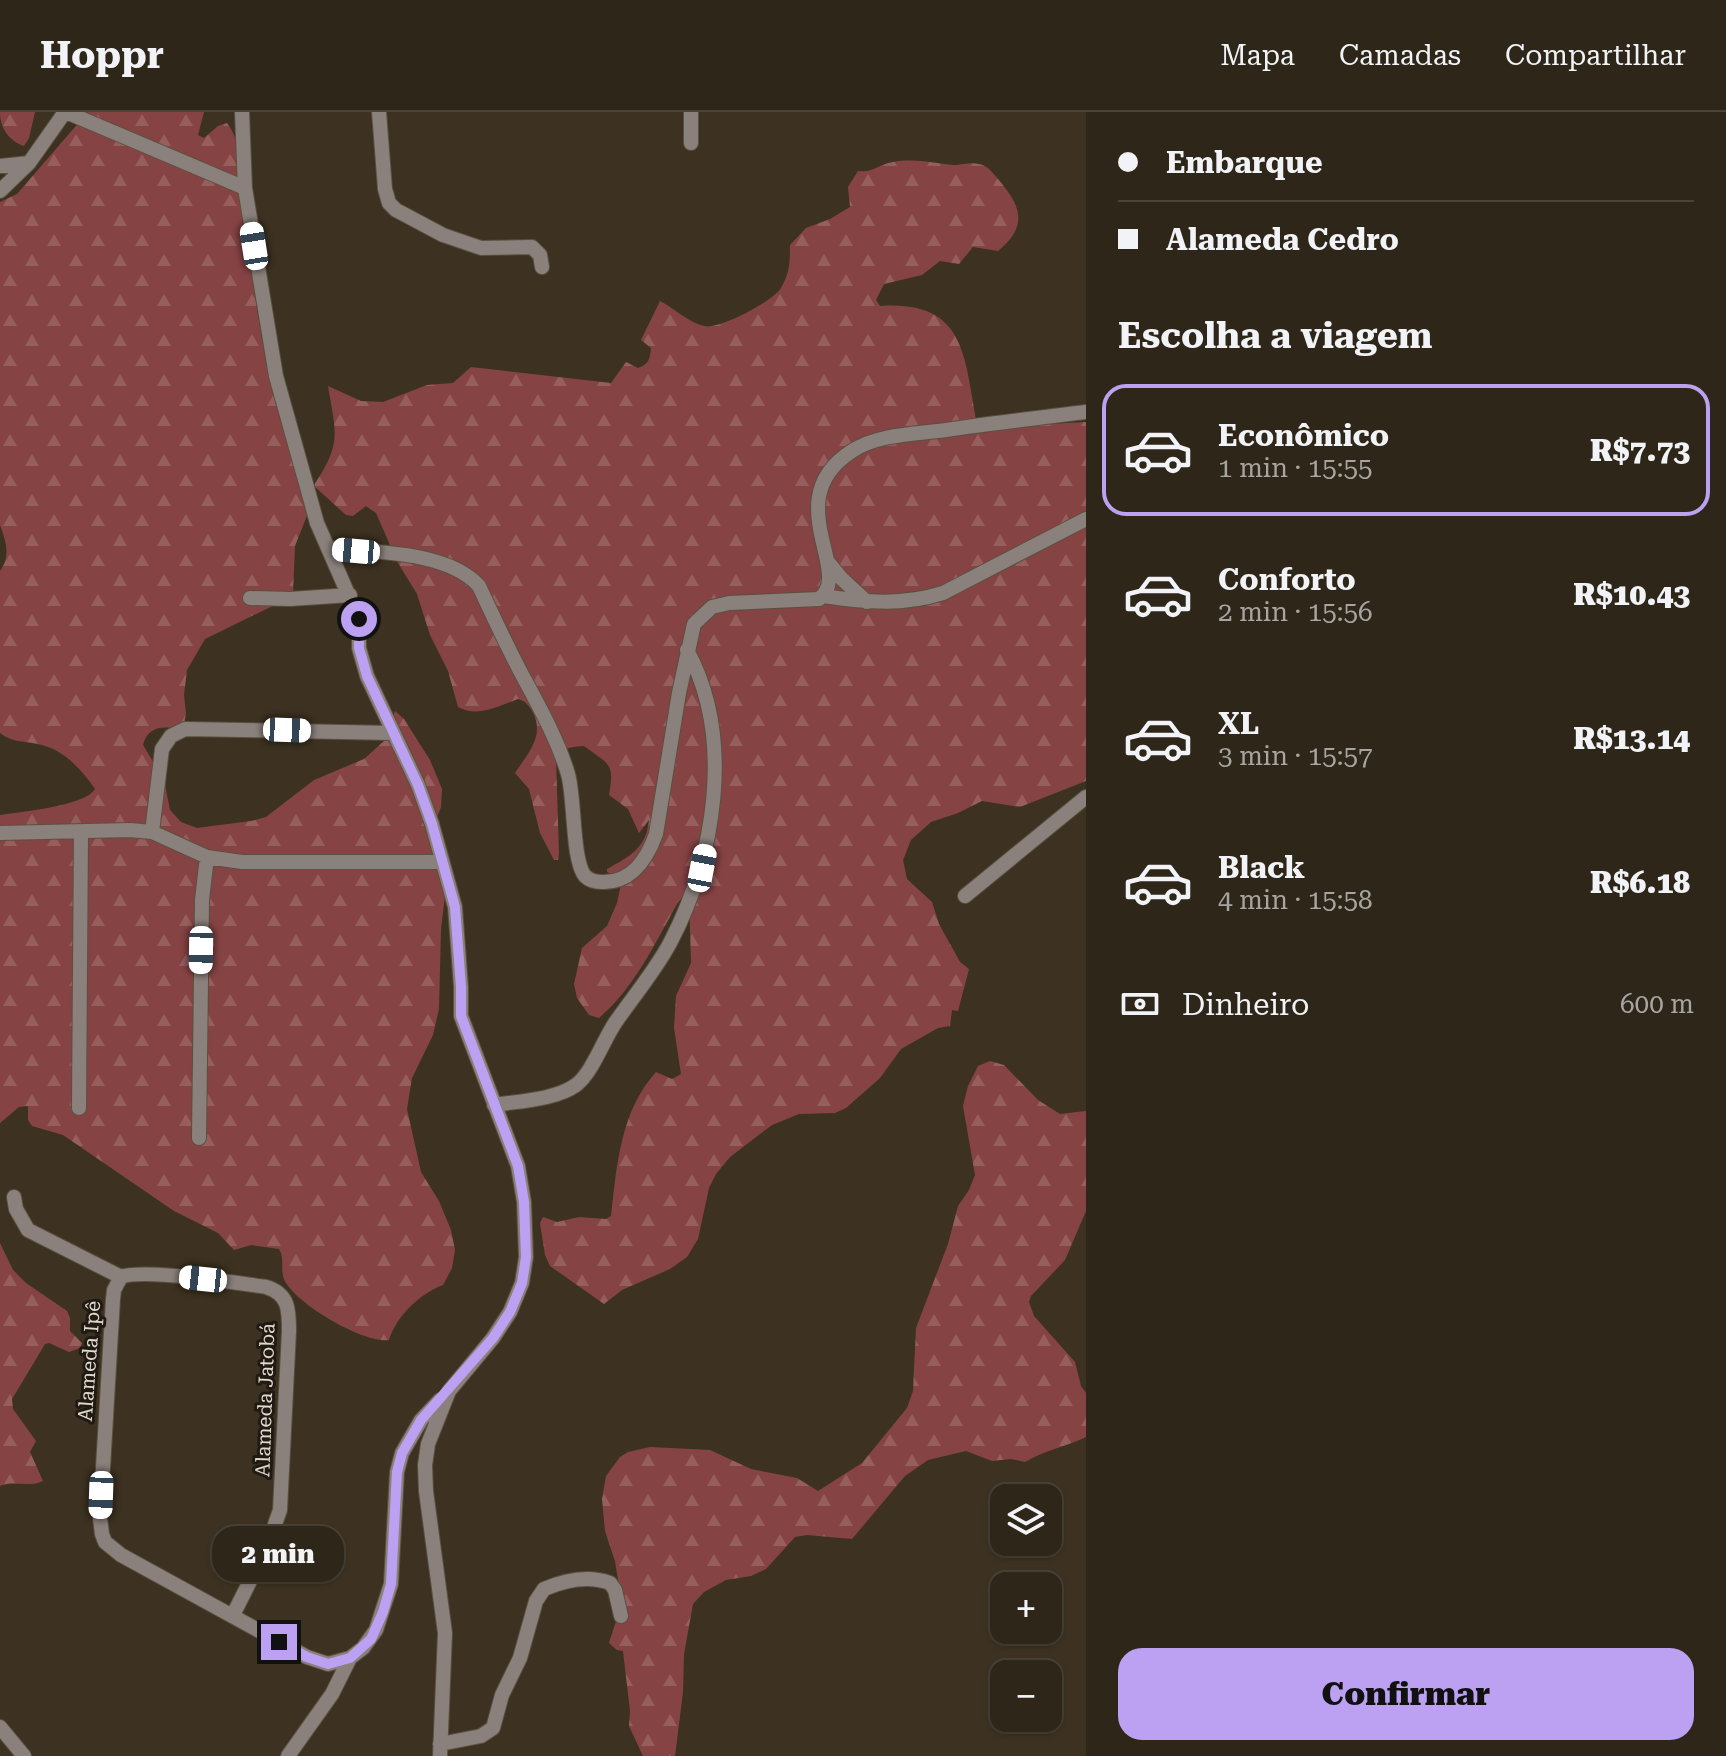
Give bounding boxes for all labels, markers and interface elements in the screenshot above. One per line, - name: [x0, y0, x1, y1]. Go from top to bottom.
- text: Hoppr: [40, 33, 164, 77]
- text: Mapa: [1220, 39, 1295, 72]
- text: Camadas: [1339, 39, 1461, 72]
- text: Compartilhar: [1505, 39, 1686, 72]
- text: Embarque: [1166, 145, 1323, 180]
- car: [238, 220, 270, 272]
- text: Alameda Cedro: [1166, 222, 1399, 257]
- text: Escolha a viagem: [1118, 315, 1433, 357]
- icon: car: [1122, 414, 1194, 486]
- text: Econômico: [1218, 418, 1389, 453]
- text: R$7.73: [1590, 433, 1690, 468]
- text: 1 min · 15:55: [1218, 453, 1373, 483]
- car: [331, 537, 381, 565]
- icon: car: [1122, 558, 1194, 630]
- text: Conforto: [1218, 562, 1356, 597]
- text: R$10.43: [1573, 577, 1690, 612]
- text: 2 min · 15:56: [1218, 597, 1373, 627]
- route start: [341, 601, 377, 637]
- icon: car: [1122, 702, 1194, 774]
- text: XL: [1218, 706, 1259, 741]
- car: [263, 717, 311, 743]
- text: R$13.14: [1573, 721, 1690, 756]
- text: 3 min · 15:57: [1218, 741, 1373, 771]
- car: [686, 842, 718, 894]
- icon: car: [1122, 846, 1194, 918]
- text: Black: [1218, 850, 1305, 885]
- text: R$6.18: [1590, 865, 1690, 900]
- text: 4 min · 15:58: [1218, 885, 1373, 915]
- car: [189, 926, 213, 974]
- icon: cash: [1118, 982, 1162, 1026]
- text: Dinheiro: [1182, 987, 1310, 1022]
- text: 600 m: [1620, 989, 1694, 1019]
- car: [178, 1265, 228, 1293]
- street label: Alameda Ipê: [73, 1300, 105, 1422]
- street label: Alameda Jatobá: [250, 1323, 280, 1477]
- car: [88, 1471, 114, 1519]
- map controls: [990, 1484, 1062, 1732]
- button: layers: [990, 1484, 1062, 1556]
- callout: 2 min: [213, 1526, 345, 1582]
- text: 2 min: [241, 1539, 315, 1569]
- button: +: [990, 1572, 1062, 1644]
- route end: [261, 1624, 297, 1660]
- button: Confirmar: [1118, 1648, 1694, 1740]
- button: −: [990, 1660, 1062, 1732]

